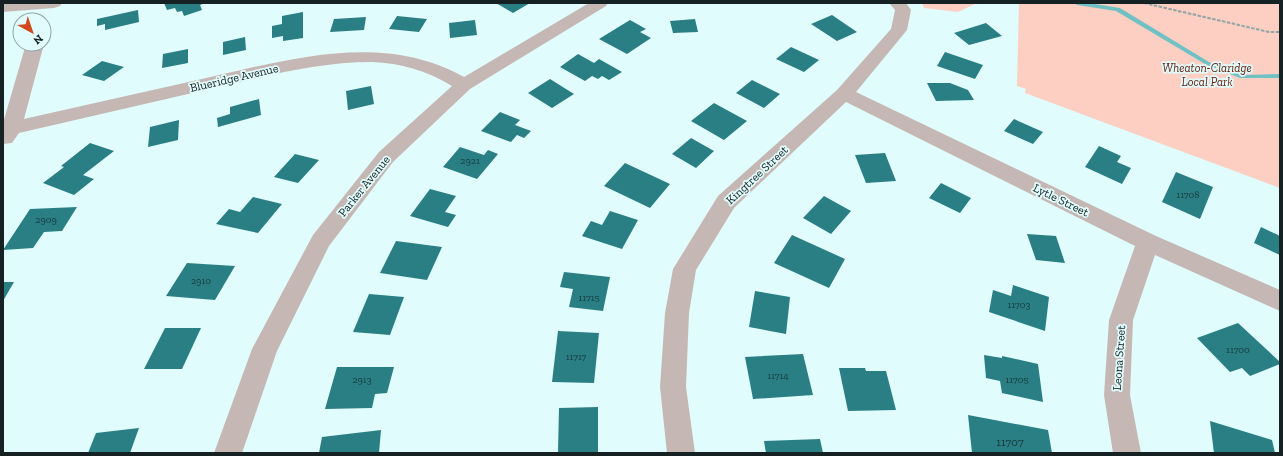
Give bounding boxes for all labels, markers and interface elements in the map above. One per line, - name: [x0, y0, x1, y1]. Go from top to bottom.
- north arrow: [12, 12, 52, 52]
- text: N: [30, 32, 45, 47]
- street label: Blueridge Avenue: [188, 61, 280, 95]
- park label: Wheaton-Claridge Local Park: [1162, 61, 1252, 89]
- street label: Kingtree Street: [723, 142, 791, 207]
- street label: Parker Avenue: [335, 152, 393, 219]
- house number: 2921: [460, 155, 480, 167]
- street label: Lytle Street: [1031, 181, 1091, 220]
- house number: 11708: [1176, 189, 1200, 201]
- house number: 2909: [35, 214, 57, 226]
- house number: 2910: [191, 275, 211, 287]
- house number: 11715: [578, 292, 600, 304]
- house number: 11703: [1008, 299, 1031, 311]
- street label: Leona Street: [1110, 324, 1128, 391]
- house number: 11700: [1226, 344, 1250, 356]
- house number: 11717: [566, 351, 587, 363]
- house number: 11714: [767, 370, 789, 382]
- house number: 2913: [352, 374, 372, 386]
- house number: 11705: [1005, 374, 1029, 386]
- house number: 11707: [996, 435, 1024, 449]

